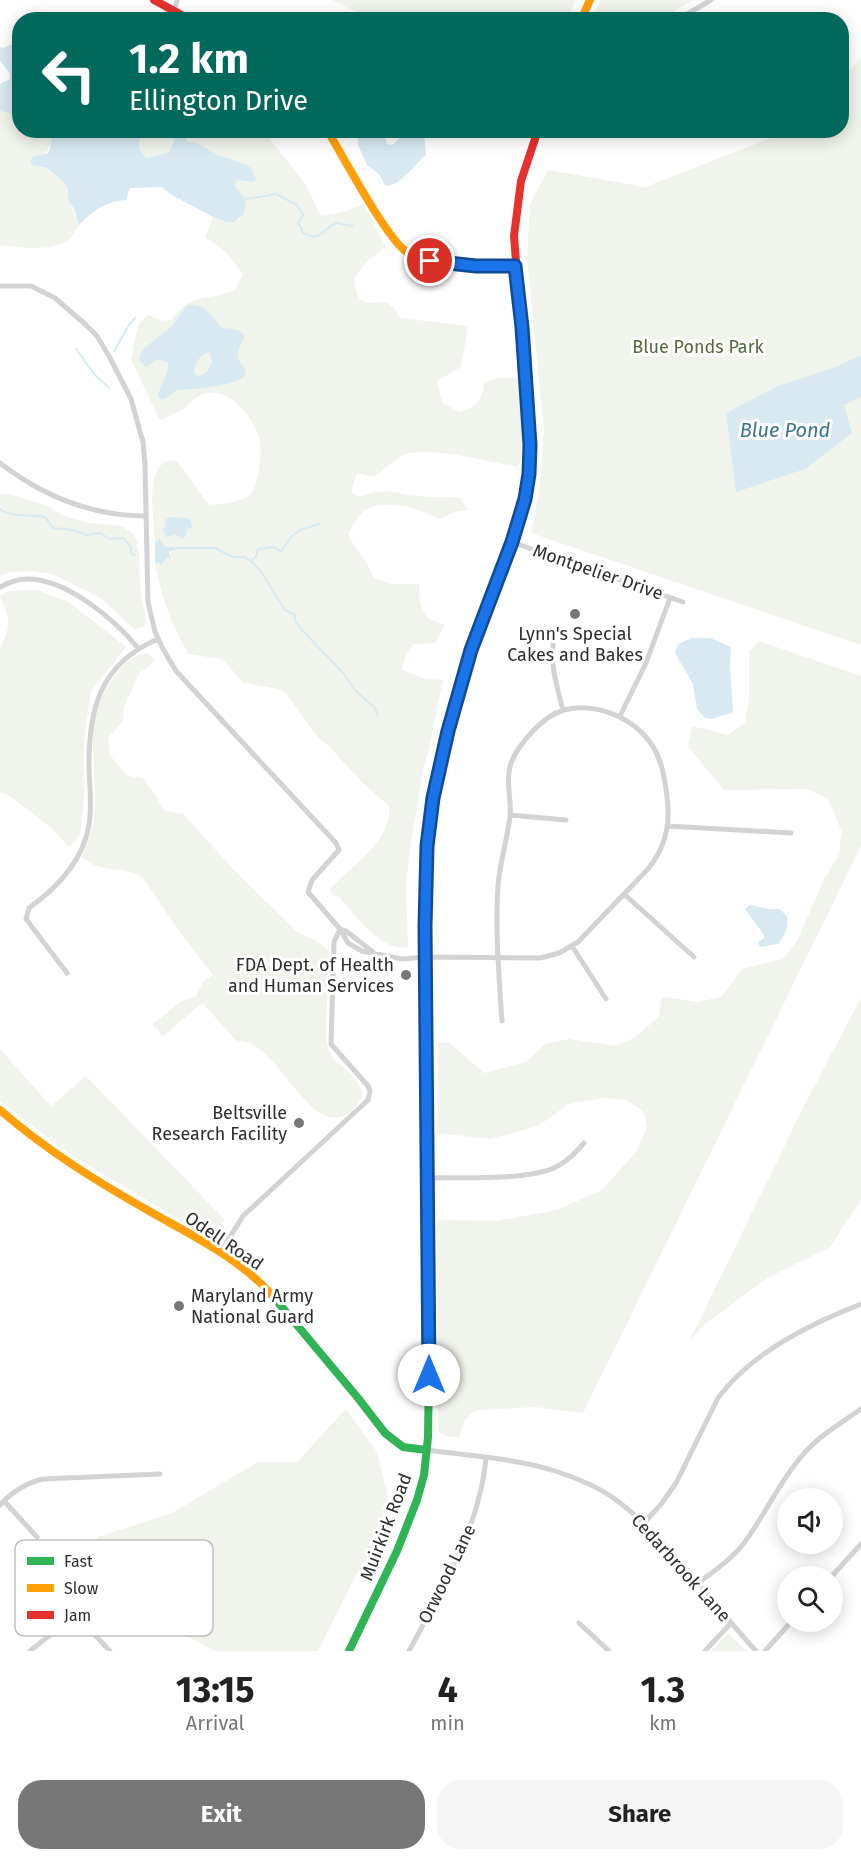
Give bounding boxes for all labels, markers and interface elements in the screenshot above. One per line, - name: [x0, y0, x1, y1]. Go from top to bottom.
- text: 1.2 km: [129, 34, 249, 84]
- icon: left: [30, 36, 108, 114]
- text: Ellington Drive: [129, 85, 308, 117]
- pin: [404, 235, 455, 286]
- icon: arrive: [413, 244, 446, 277]
- park label: Blue Ponds Park: [632, 336, 765, 358]
- water label: Blue Pond: [740, 418, 831, 442]
- street label: Montpelier Drive: [530, 539, 666, 605]
- marker: Lynn's Special Cakes and Bakes: [568, 607, 582, 621]
- place label: Lynn's Special Cakes and Bakes: [507, 623, 643, 666]
- place label: FDA Dept. of Health and Human Services: [228, 954, 394, 997]
- marker: FDA Dept. of Health and Human Services: [399, 968, 413, 982]
- place label: Beltsville Research Facility: [152, 1102, 287, 1145]
- marker: Beltsville Research Facility: [292, 1116, 306, 1130]
- street label: Odell Road: [181, 1207, 267, 1275]
- place label: Maryland Army National Guard: [191, 1285, 314, 1328]
- marker: Maryland Army National Guard: [172, 1299, 186, 1313]
- position arrow: [397, 1343, 461, 1407]
- street label: Muirkirk Road: [355, 1470, 417, 1584]
- map controls: [777, 1488, 843, 1632]
- button: sound: [777, 1488, 843, 1554]
- street label: Cedarbrook Lane: [627, 1509, 735, 1627]
- street label: Orwood Lane: [413, 1521, 481, 1627]
- legend: [15, 1540, 213, 1636]
- text: Fast: [64, 1552, 93, 1571]
- button: search: [777, 1566, 843, 1632]
- text: Slow: [64, 1579, 99, 1598]
- text: Jam: [64, 1606, 91, 1625]
- text: 13:15: [176, 1668, 255, 1712]
- text: 4: [437, 1668, 458, 1712]
- text: 1.3: [641, 1668, 685, 1712]
- text: Arrival: [186, 1711, 244, 1735]
- text: min: [430, 1711, 465, 1735]
- text: km: [649, 1711, 677, 1735]
- button: Exit: [18, 1780, 425, 1849]
- button: Share: [437, 1780, 843, 1849]

